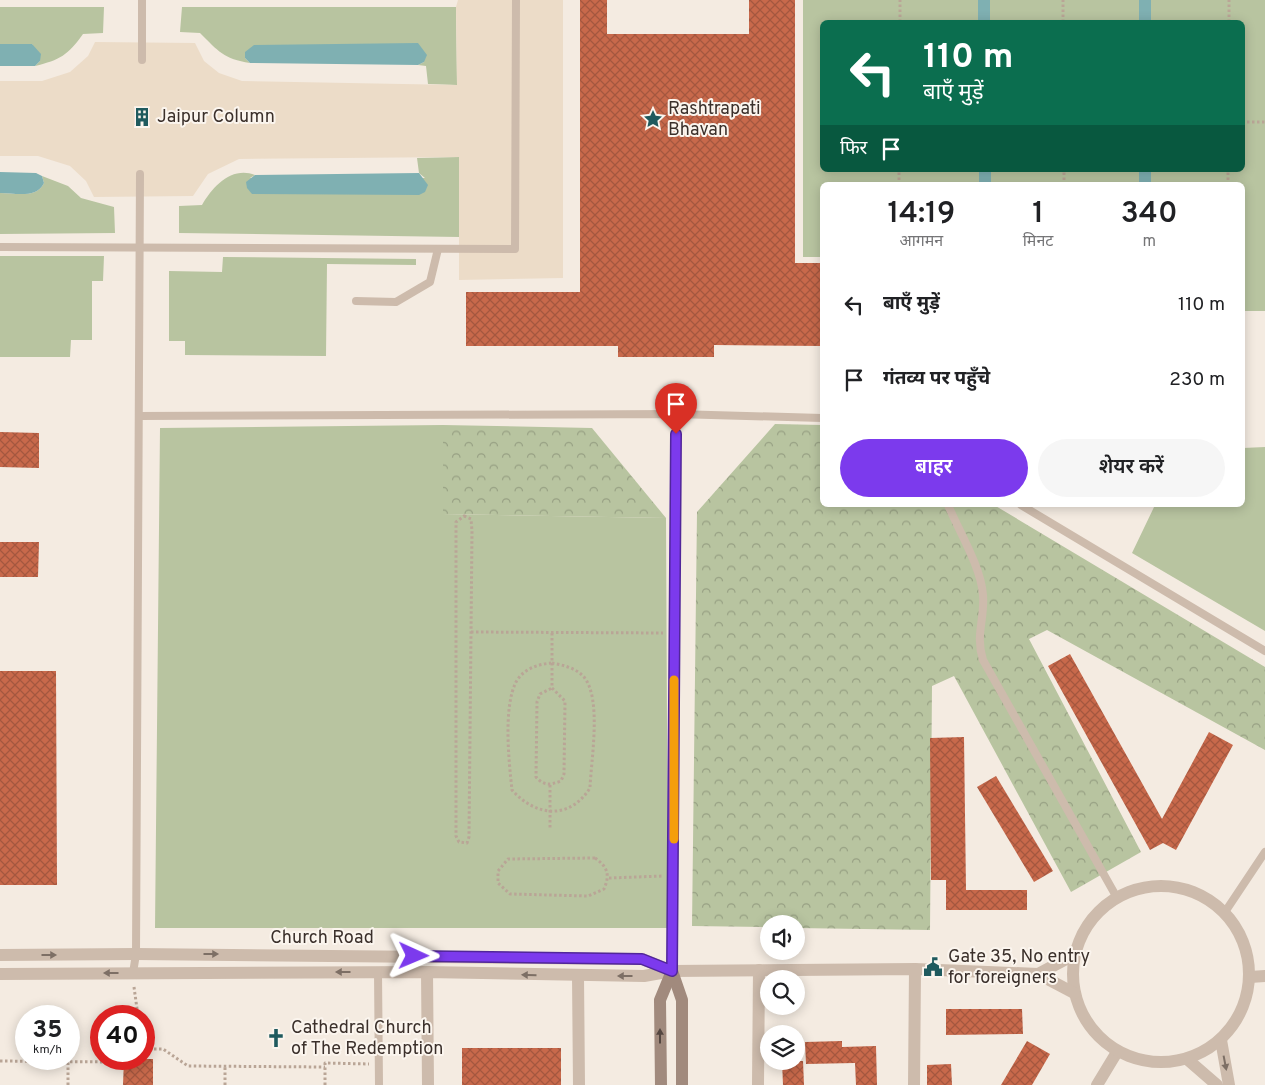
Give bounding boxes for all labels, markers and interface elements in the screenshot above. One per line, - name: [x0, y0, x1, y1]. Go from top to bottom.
- text: 110 m: [923, 36, 1013, 80]
- icon: left: [840, 40, 905, 105]
- text: बाएँ मुड़ें: [923, 80, 984, 107]
- place label: Rashtrapati Bhavan: [668, 98, 761, 142]
- building icon: Jaipur Column: [131, 106, 153, 128]
- place label: Jaipur Column: [157, 106, 275, 129]
- place icon: Rashtrapati Bhavan: [642, 108, 664, 130]
- icon: arrive: [877, 135, 905, 163]
- text: फिर: [840, 137, 867, 161]
- text: 14:19: [887, 196, 955, 233]
- text: 1: [1032, 196, 1044, 233]
- text: 340: [1121, 196, 1177, 233]
- text: आगमन: [899, 232, 943, 252]
- text: मिनट: [1023, 232, 1053, 252]
- text: m: [1142, 232, 1156, 252]
- icon: left: [840, 291, 868, 319]
- text: बाएँ मुड़ें: [883, 292, 940, 316]
- text: 110 m: [1178, 293, 1225, 317]
- icon: arrive: [840, 366, 868, 394]
- text: गंतव्य पर पहुँचे: [883, 367, 990, 391]
- text: 230 m: [1169, 368, 1225, 392]
- pin: [655, 383, 697, 434]
- icon: arrive: [662, 390, 690, 418]
- button: बाहर: [840, 439, 1028, 497]
- button: शेयर करें: [1038, 439, 1225, 497]
- map controls: [760, 915, 805, 1070]
- button: sound: [760, 915, 805, 960]
- street label: Church Road: [270, 927, 374, 950]
- position arrow: [387, 929, 439, 981]
- place label: Gate 35, No entry for foreigners: [948, 946, 1090, 990]
- one-way arrow: [41, 951, 57, 959]
- one-way arrow: [203, 951, 219, 959]
- public building icon: Gate 35, No entry for foreigners: [922, 956, 944, 978]
- one-way arrow: [335, 968, 351, 976]
- one-way arrow: [103, 969, 119, 977]
- one-way arrow: [521, 970, 537, 978]
- button: search: [760, 970, 805, 1015]
- one-way arrow: [617, 972, 633, 980]
- speed limit sign: 40: [90, 1005, 155, 1070]
- text: 35: [32, 1015, 63, 1047]
- place label: Cathedral Church of The Redemption: [291, 1017, 443, 1061]
- button: layers: [760, 1025, 805, 1070]
- church icon: Cathedral Church of The Redemption: [265, 1027, 287, 1049]
- one-way arrow: [656, 1028, 664, 1044]
- text: km/h: [33, 1042, 62, 1058]
- one-way arrow: [1221, 1055, 1229, 1070]

